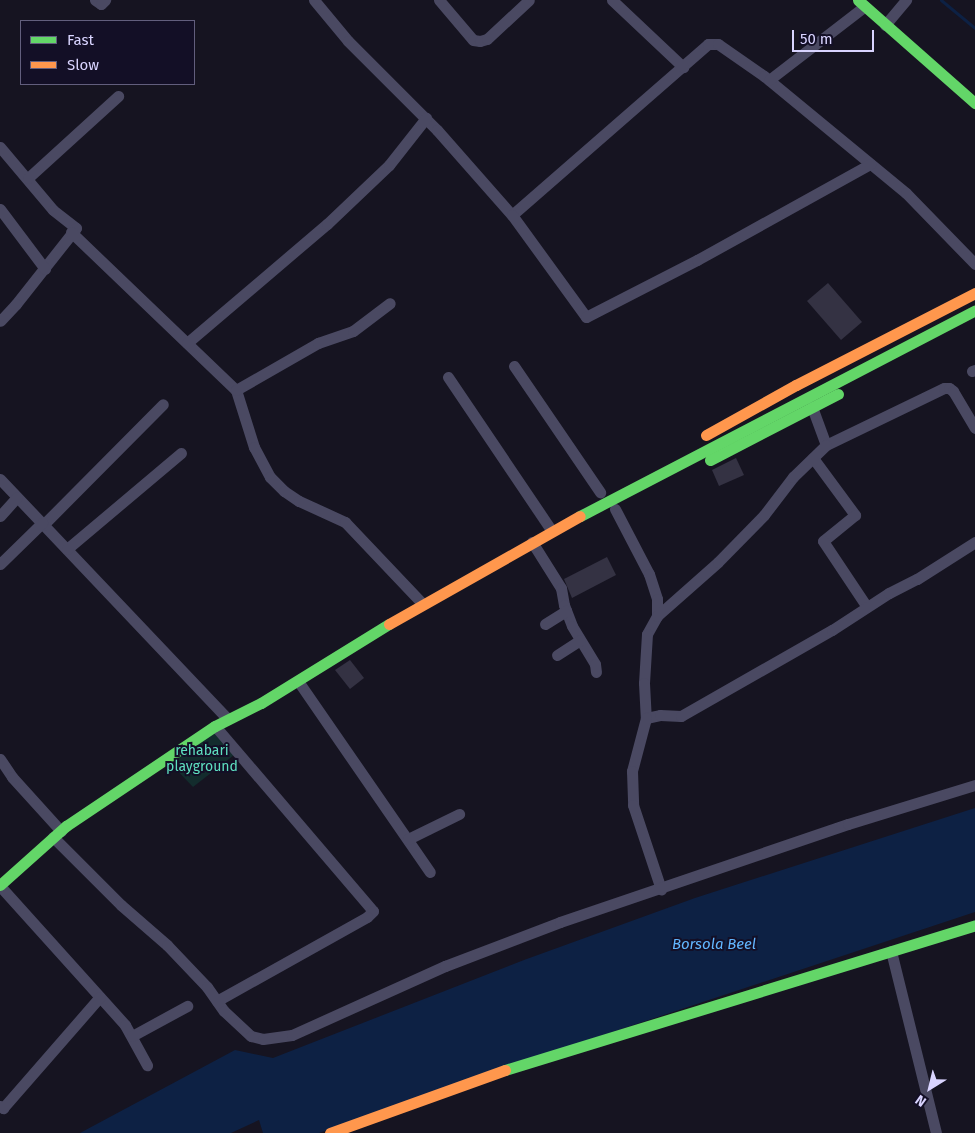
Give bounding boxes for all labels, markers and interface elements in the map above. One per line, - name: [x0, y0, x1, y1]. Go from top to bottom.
- legend: [20, 20, 195, 85]
- scale bar: [795, 20, 878, 52]
- text: 50 m: [800, 30, 833, 48]
- text: Fast: [67, 31, 94, 49]
- text: Slow: [67, 56, 99, 74]
- park label: rehabari playground: [166, 743, 238, 776]
- water label: Borsola Beel: [672, 936, 756, 954]
- north arrow: [905, 1063, 955, 1113]
- text: N: [912, 1091, 930, 1110]

